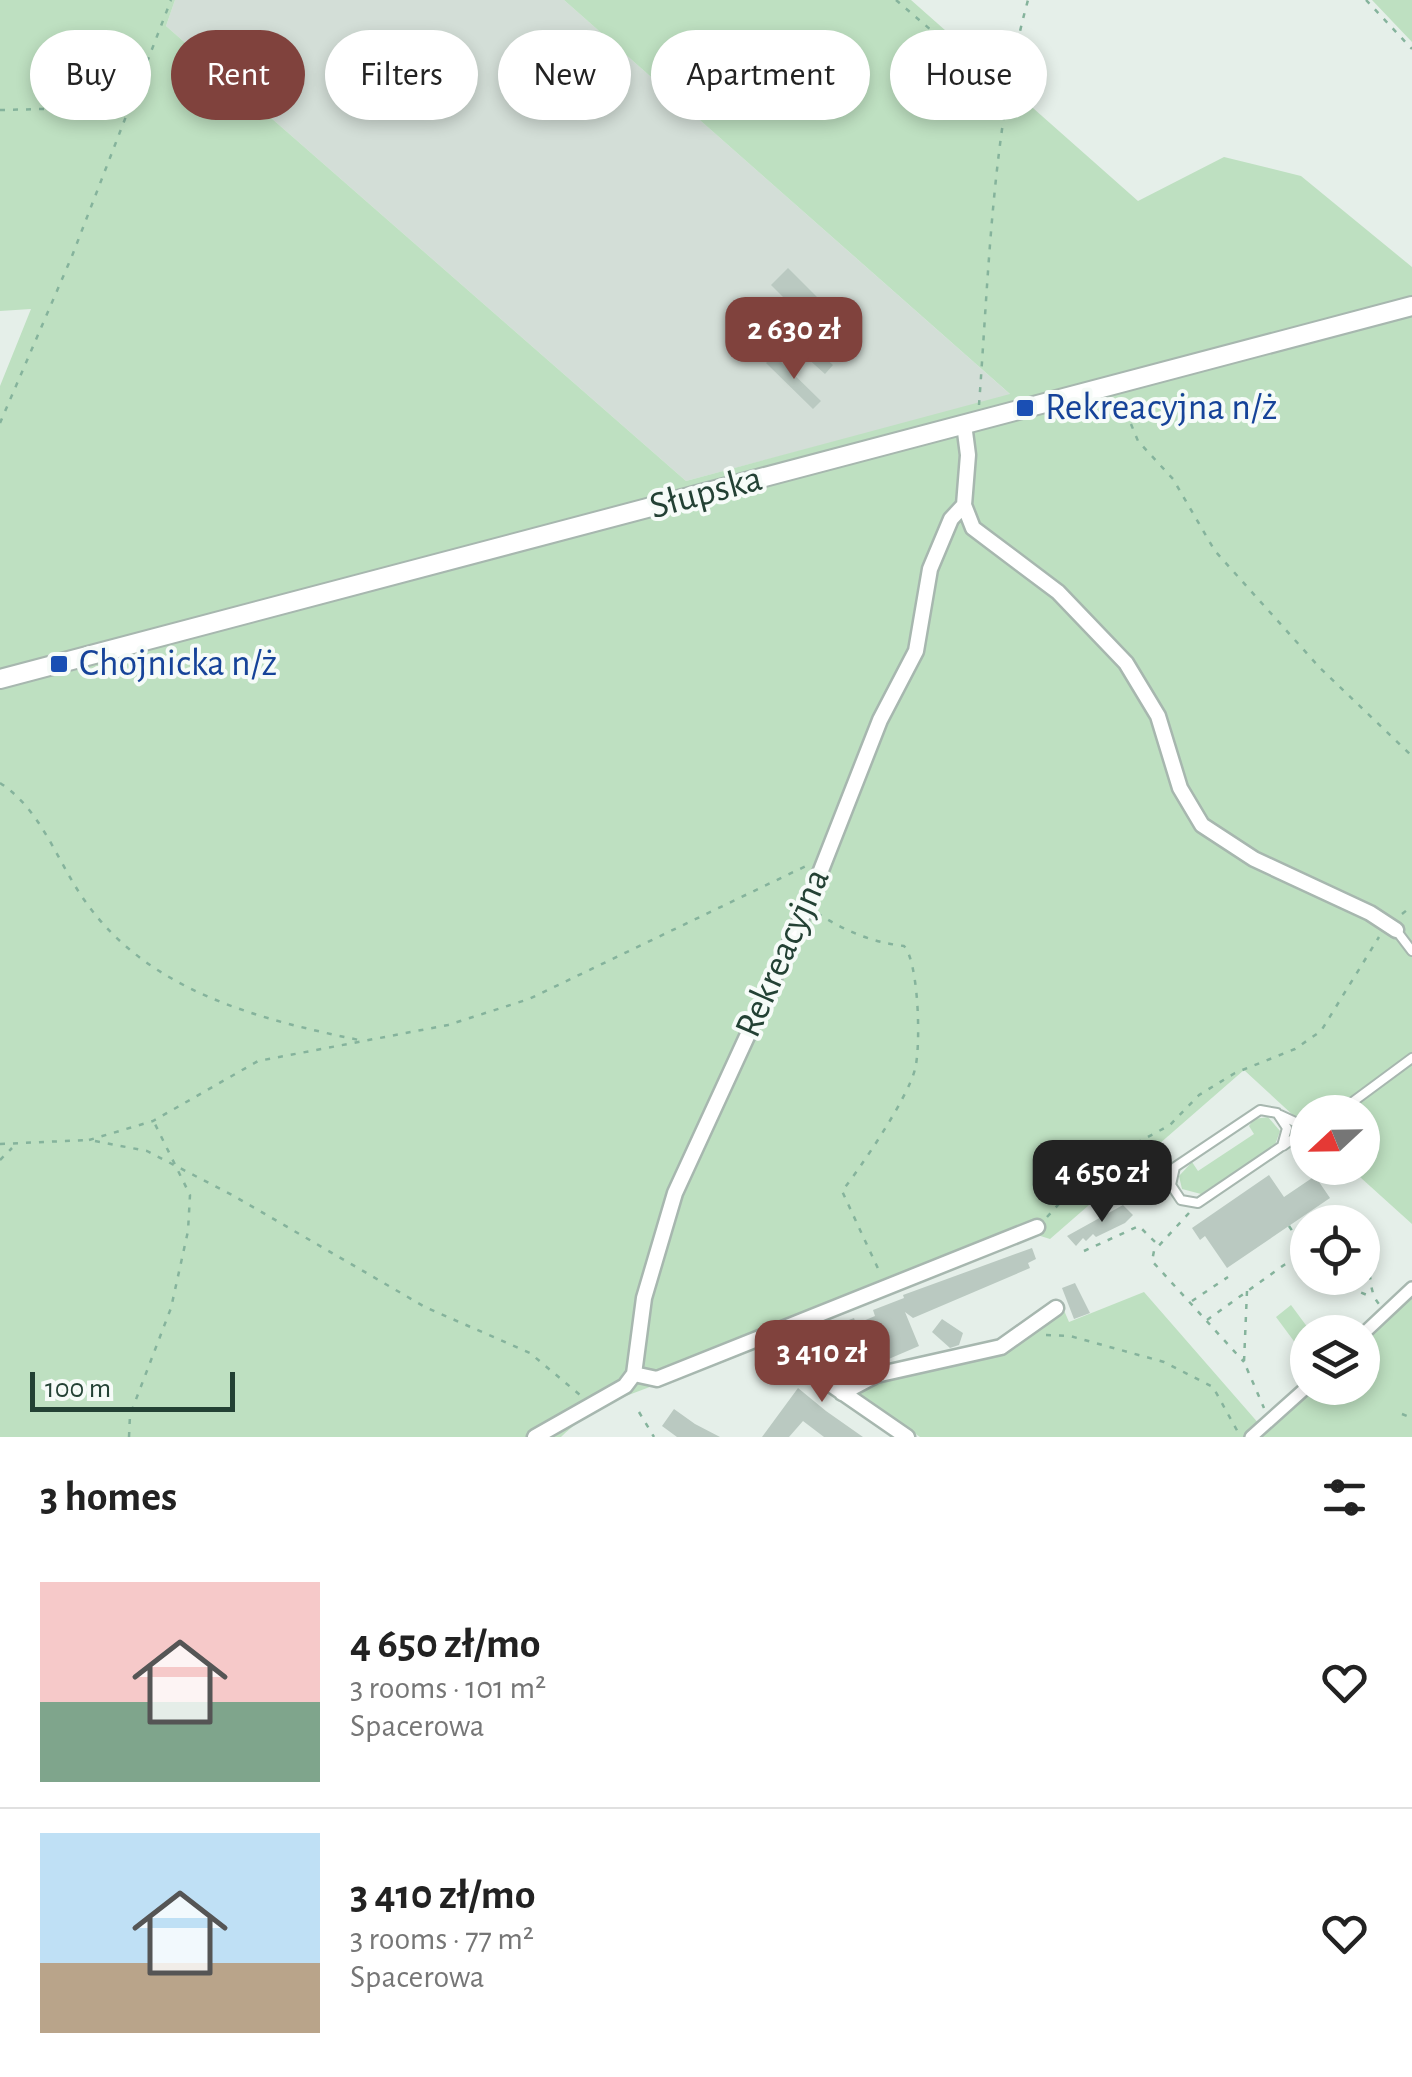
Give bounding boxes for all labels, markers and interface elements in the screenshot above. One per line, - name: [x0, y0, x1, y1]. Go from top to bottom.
- chip: Buy: [30, 30, 151, 120]
- chip: Rent: [171, 30, 305, 120]
- chip: Filters: [325, 30, 478, 120]
- chip: New: [498, 30, 631, 120]
- chip: Apartment: [651, 30, 870, 120]
- chip: House: [890, 30, 1047, 120]
- pin: 2 630 zł: [691, 297, 897, 382]
- text: 2 630 zł: [747, 313, 841, 345]
- place label: Rekreacyjna n/ż: [1045, 389, 1277, 427]
- marker: Rekreacyjna n/ż: [1014, 397, 1036, 419]
- street label: Słupska: [646, 460, 766, 526]
- place label: Chojnicka n/ż: [79, 645, 277, 683]
- marker: Chojnicka n/ż: [48, 653, 70, 675]
- street label: Rekreacyjna: [729, 863, 837, 1043]
- north arrow: [1290, 1095, 1380, 1185]
- map controls: [1290, 1095, 1380, 1405]
- pin: 4 650 zł: [999, 1140, 1205, 1225]
- text: 4 650 zł: [1055, 1156, 1149, 1188]
- button: locate: [1290, 1205, 1380, 1295]
- button: layers: [1290, 1315, 1380, 1405]
- pin: 3 410 zł: [719, 1320, 925, 1405]
- text: 3 410 zł: [777, 1336, 867, 1368]
- scale bar: [30, 1367, 235, 1412]
- text: 100 m: [45, 1375, 111, 1403]
- icon: filters: [1317, 1470, 1372, 1525]
- text: 3 homes: [40, 1476, 177, 1518]
- icon: home: [120, 1622, 240, 1742]
- text: 4 650 zł/mo: [350, 1623, 541, 1665]
- icon: heart: [1317, 1655, 1372, 1710]
- text: 3 rooms · 101 m²: [350, 1672, 546, 1704]
- text: Spacerowa: [350, 1710, 485, 1742]
- icon: home: [120, 1873, 240, 1993]
- text: 3 410 zł/mo: [350, 1874, 535, 1916]
- icon: heart: [1317, 1906, 1372, 1961]
- text: 3 rooms · 77 m²: [350, 1923, 534, 1955]
- text: Spacerowa: [350, 1961, 485, 1993]

